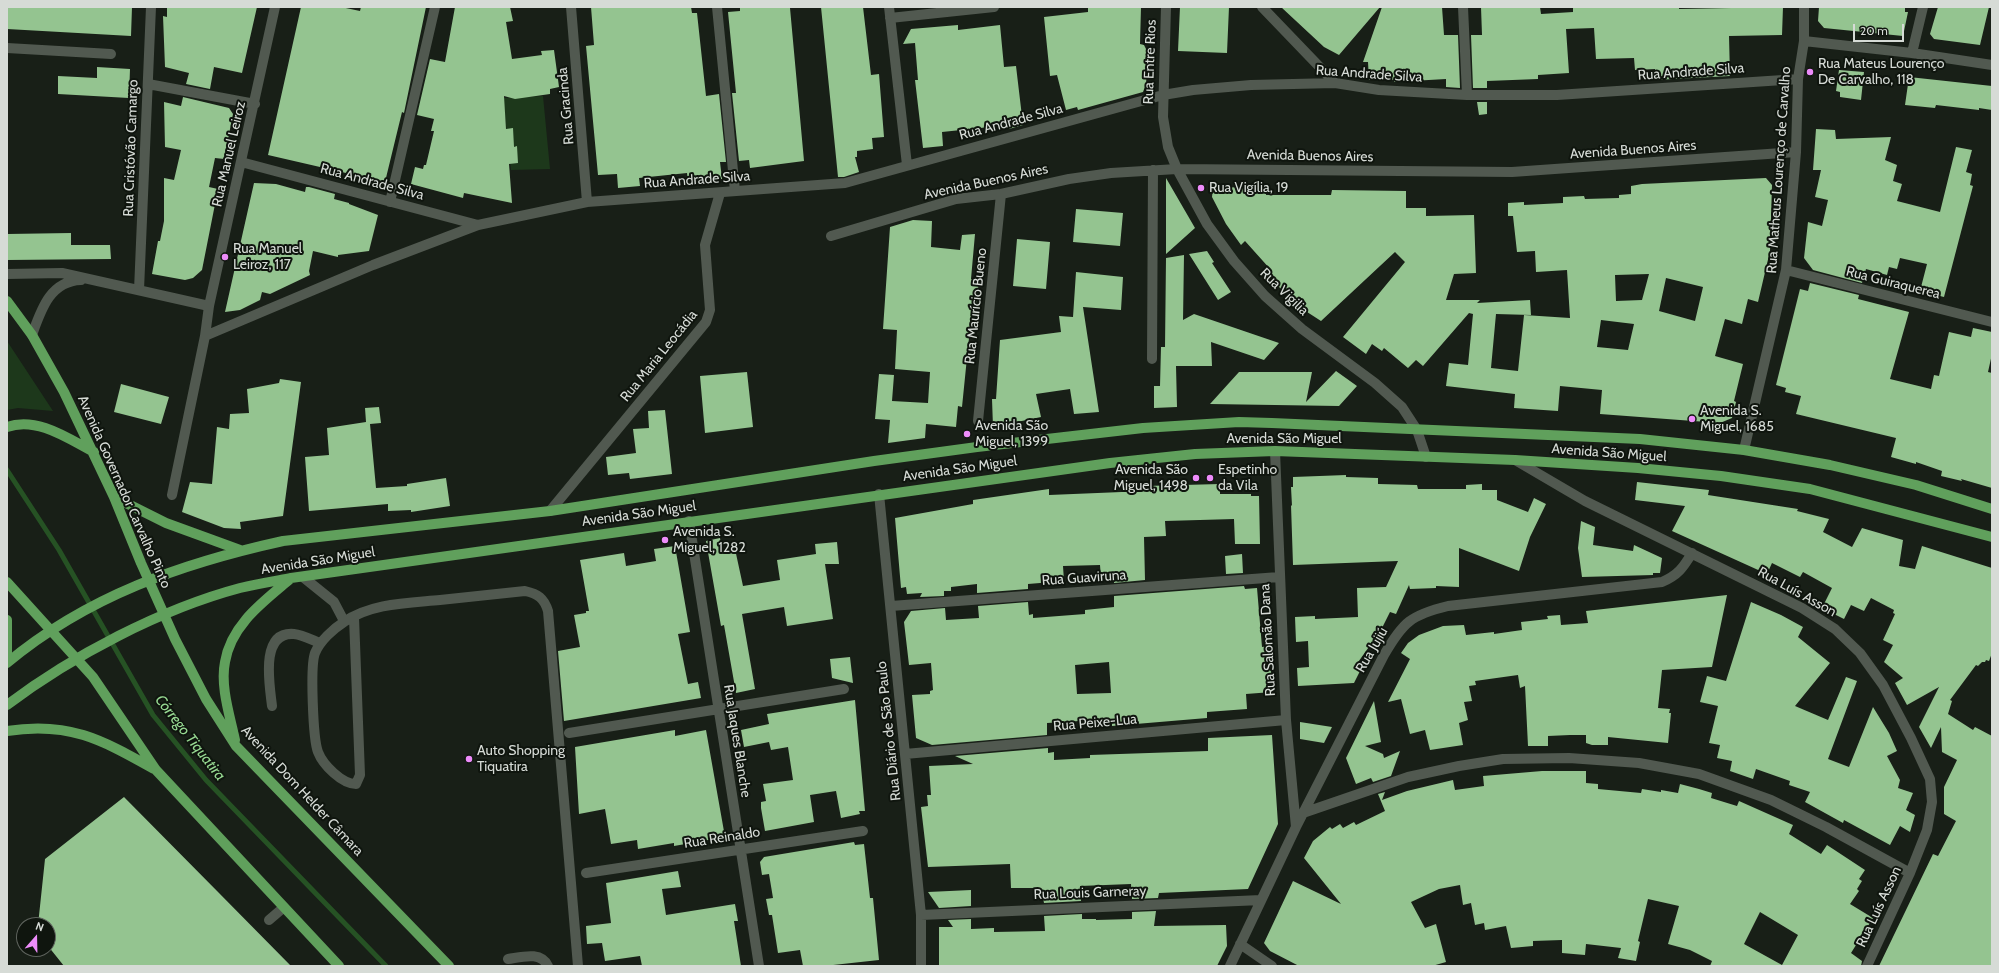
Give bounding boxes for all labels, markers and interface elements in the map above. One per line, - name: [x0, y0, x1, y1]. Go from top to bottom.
- scale bar: [1855, 16, 1906, 42]
- street label: Rua Entre Rios: [1140, 19, 1160, 105]
- text: 20 m: [1860, 23, 1888, 38]
- place label: Rua Mateus Lourenço De Carvalho, 118: [1818, 56, 1945, 88]
- street label: Rua Andrade Silva: [1637, 60, 1745, 84]
- street label: Rua Andrade Silva: [1315, 62, 1423, 86]
- street label: Rua Matheus Lourenço de Carvalho: [1763, 66, 1795, 274]
- street label: Rua Gracinda: [554, 67, 578, 145]
- marker: Rua Mateus Lourenço De Carvalho, 118: [1805, 67, 1815, 77]
- street label: Rua Cristóvão Camargo: [120, 79, 142, 217]
- street label: Rua Manuel Leiroz: [209, 100, 249, 208]
- street label: Rua Andrade Silva: [957, 100, 1065, 144]
- street label: Avenida Buenos Aires: [1569, 137, 1697, 163]
- street label: Avenida Buenos Aires: [1247, 146, 1373, 166]
- street label: Rua Andrade Silva: [318, 160, 426, 204]
- street label: Avenida Buenos Aires: [922, 161, 1050, 203]
- street label: Rua Andrade Silva: [643, 168, 751, 192]
- place label: Rua Vigília, 19: [1209, 180, 1288, 196]
- marker: Rua Vigília, 19: [1196, 183, 1206, 193]
- place label: Rua Manuel Leiroz, 117: [233, 241, 302, 274]
- street label: Rua Maurício Bueno: [962, 247, 990, 365]
- marker: Rua Manuel Leiroz, 117: [220, 252, 230, 262]
- street label: Rua Guiraquerea: [1844, 263, 1942, 303]
- street label: Rua Vigilia: [1256, 265, 1312, 319]
- street label: Rua Maria Leocádia: [617, 307, 701, 405]
- street label: Avenida Governador Carvalho Pinto: [74, 393, 174, 591]
- place label: Avenida S. Miguel, 1685: [1700, 403, 1774, 436]
- marker: Avenida S. Miguel, 1685: [1687, 414, 1697, 424]
- place label: Avenida São Miguel, 1399: [975, 418, 1048, 450]
- marker: Avenida São Miguel, 1399: [962, 429, 972, 439]
- street label: Avenida São Miguel: [1226, 431, 1342, 447]
- street label: Avenida São Miguel: [1551, 441, 1667, 465]
- street label: Avenida São Miguel: [902, 453, 1018, 485]
- place label: Avenida São Miguel, 1498: [1114, 462, 1188, 494]
- place label: Espetinho da Vila: [1218, 462, 1277, 494]
- marker: Avenida São Miguel, 1498: [1191, 473, 1201, 483]
- marker: Espetinho da Vila: [1205, 473, 1215, 483]
- street label: Avenida São Miguel: [581, 498, 697, 530]
- place label: Avenida S. Miguel, 1282: [673, 524, 746, 556]
- marker: Avenida S. Miguel, 1282: [660, 535, 670, 545]
- street label: Avenida São Miguel: [260, 544, 376, 578]
- street label: Rua Luís Asson: [1755, 563, 1839, 621]
- street label: Rua Guaviruna: [1041, 567, 1127, 589]
- street label: Rua Salomão Dana: [1257, 583, 1279, 697]
- street label: Rua Jujiú: [1352, 624, 1392, 676]
- street label: Rua Diário de São Paulo: [873, 660, 905, 802]
- street label: Rua Jaques Blanche: [720, 683, 754, 799]
- water label: Córrego Tiquatira: [151, 691, 229, 785]
- street label: Rua Peixe-Lua: [1052, 711, 1138, 735]
- street label: Avenida Dom Helder Câmara: [237, 722, 367, 860]
- place label: Auto Shopping Tiquatira: [477, 743, 565, 776]
- marker: Auto Shopping Tiquatira: [464, 754, 474, 764]
- street label: Rua Reinaldo: [683, 824, 761, 852]
- street label: Rua Luís Asson: [1853, 864, 1905, 950]
- street label: Rua Louis Garneray: [1033, 883, 1147, 903]
- north arrow: [16, 917, 56, 957]
- text: N: [34, 919, 46, 935]

